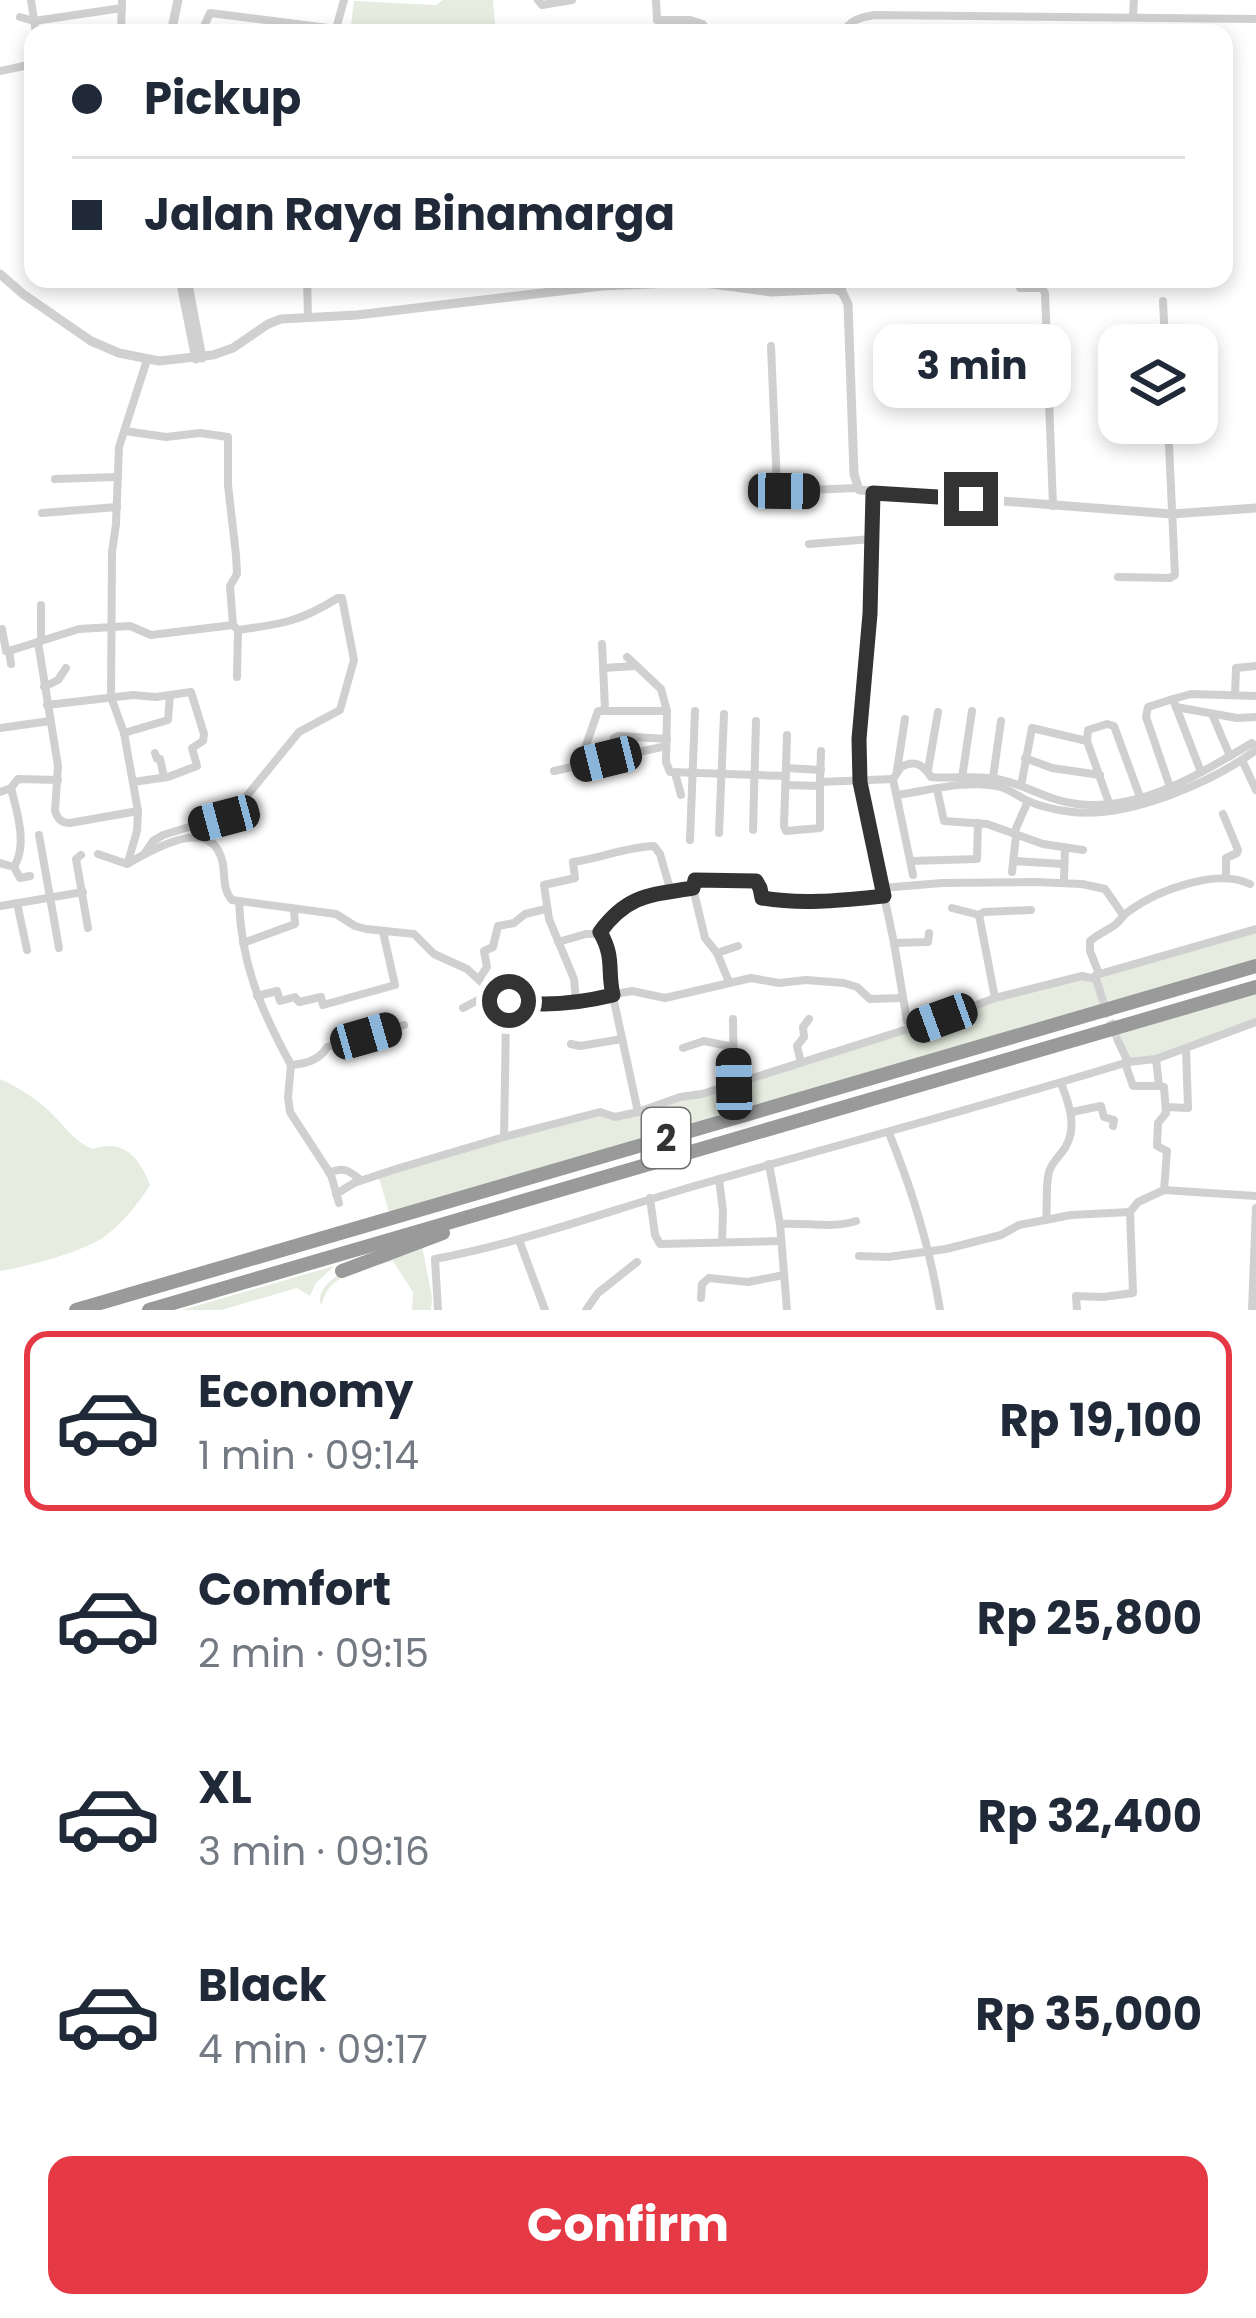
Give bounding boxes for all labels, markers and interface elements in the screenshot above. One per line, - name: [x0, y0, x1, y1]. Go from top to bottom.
- text: Pickup: [144, 67, 301, 130]
- text: Jalan Raya Binamarga: [144, 183, 675, 246]
- map controls: [1098, 324, 1218, 444]
- button: layers: [1098, 324, 1218, 444]
- callout: 3 min: [872, 325, 1070, 409]
- text: 3 min: [917, 338, 1027, 393]
- car: [748, 472, 820, 510]
- route end: [944, 472, 998, 526]
- car: [567, 733, 645, 785]
- car: [185, 791, 263, 845]
- route start: [482, 974, 536, 1028]
- car: [902, 989, 982, 1047]
- car: [326, 1009, 406, 1063]
- car: [715, 1048, 753, 1120]
- road number: 2: [642, 1108, 690, 1168]
- text: Economy: [198, 1360, 413, 1423]
- icon: car: [54, 1367, 162, 1475]
- text: Rp 19,100: [999, 1389, 1202, 1452]
- text: 1 min · 09:14: [198, 1428, 419, 1483]
- text: Comfort: [198, 1558, 391, 1621]
- icon: car: [54, 1565, 162, 1673]
- text: Rp 25,800: [977, 1587, 1202, 1650]
- text: 2 min · 09:15: [198, 1626, 429, 1681]
- text: XL: [198, 1756, 252, 1819]
- icon: car: [54, 1763, 162, 1871]
- text: Rp 32,400: [978, 1785, 1202, 1848]
- text: 3 min · 09:16: [198, 1824, 430, 1879]
- text: Black: [198, 1954, 327, 2017]
- icon: car: [54, 1961, 162, 2069]
- text: Rp 35,000: [975, 1983, 1202, 2046]
- text: 4 min · 09:17: [198, 2022, 428, 2077]
- button: Confirm: [48, 2156, 1208, 2294]

